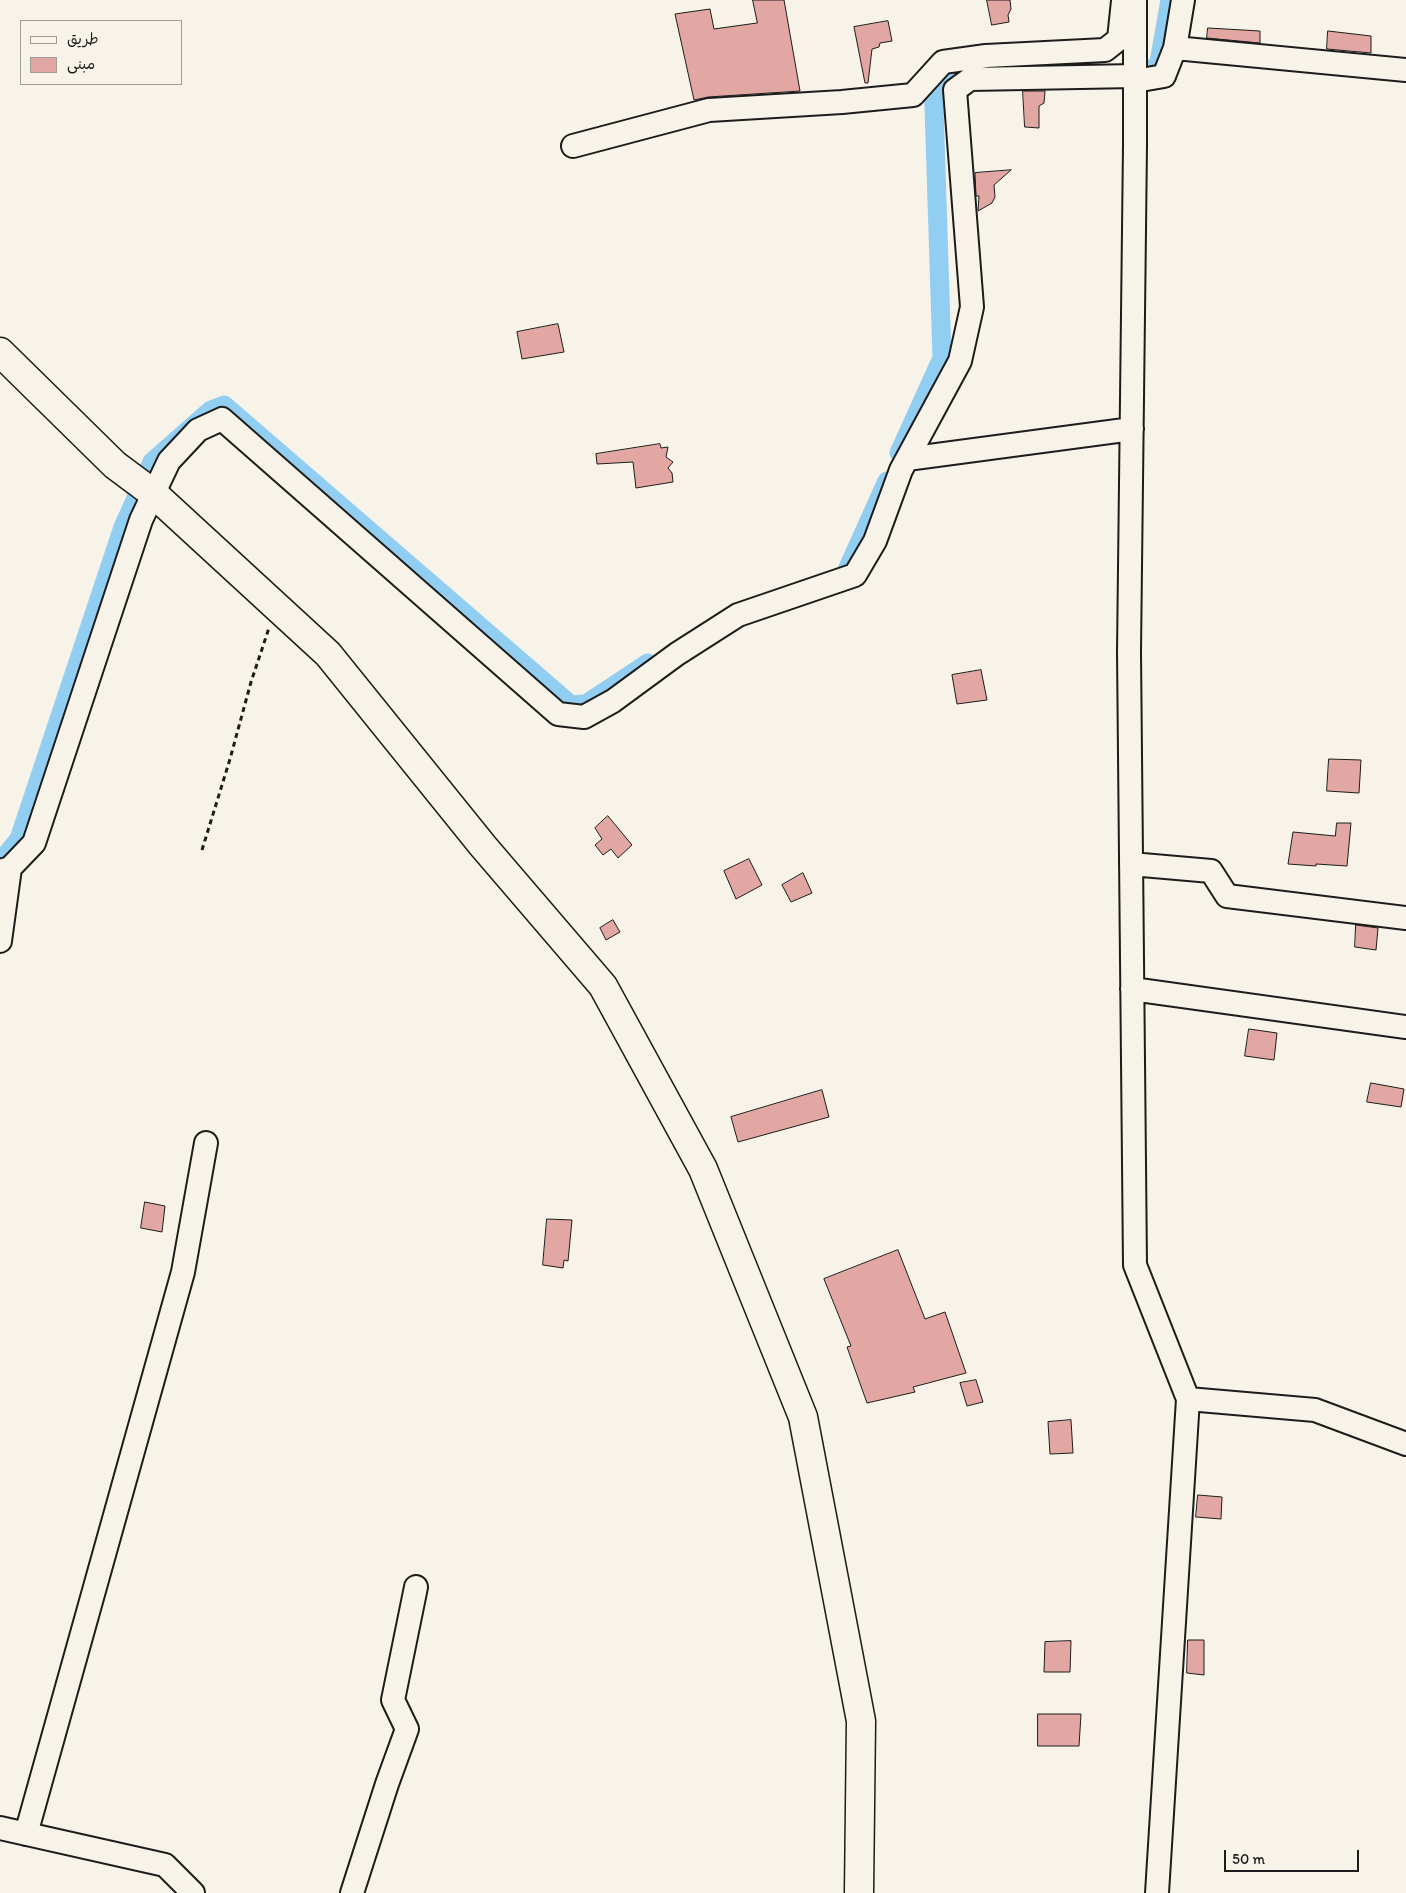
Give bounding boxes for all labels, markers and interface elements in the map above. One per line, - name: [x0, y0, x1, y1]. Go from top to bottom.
- legend: [20, 20, 182, 85]
- text: طريق: [67, 30, 99, 48]
- text: مبنى: [67, 55, 95, 73]
- scale bar: [1226, 1840, 1361, 1872]
- text: 50 m: [1232, 1850, 1265, 1868]

